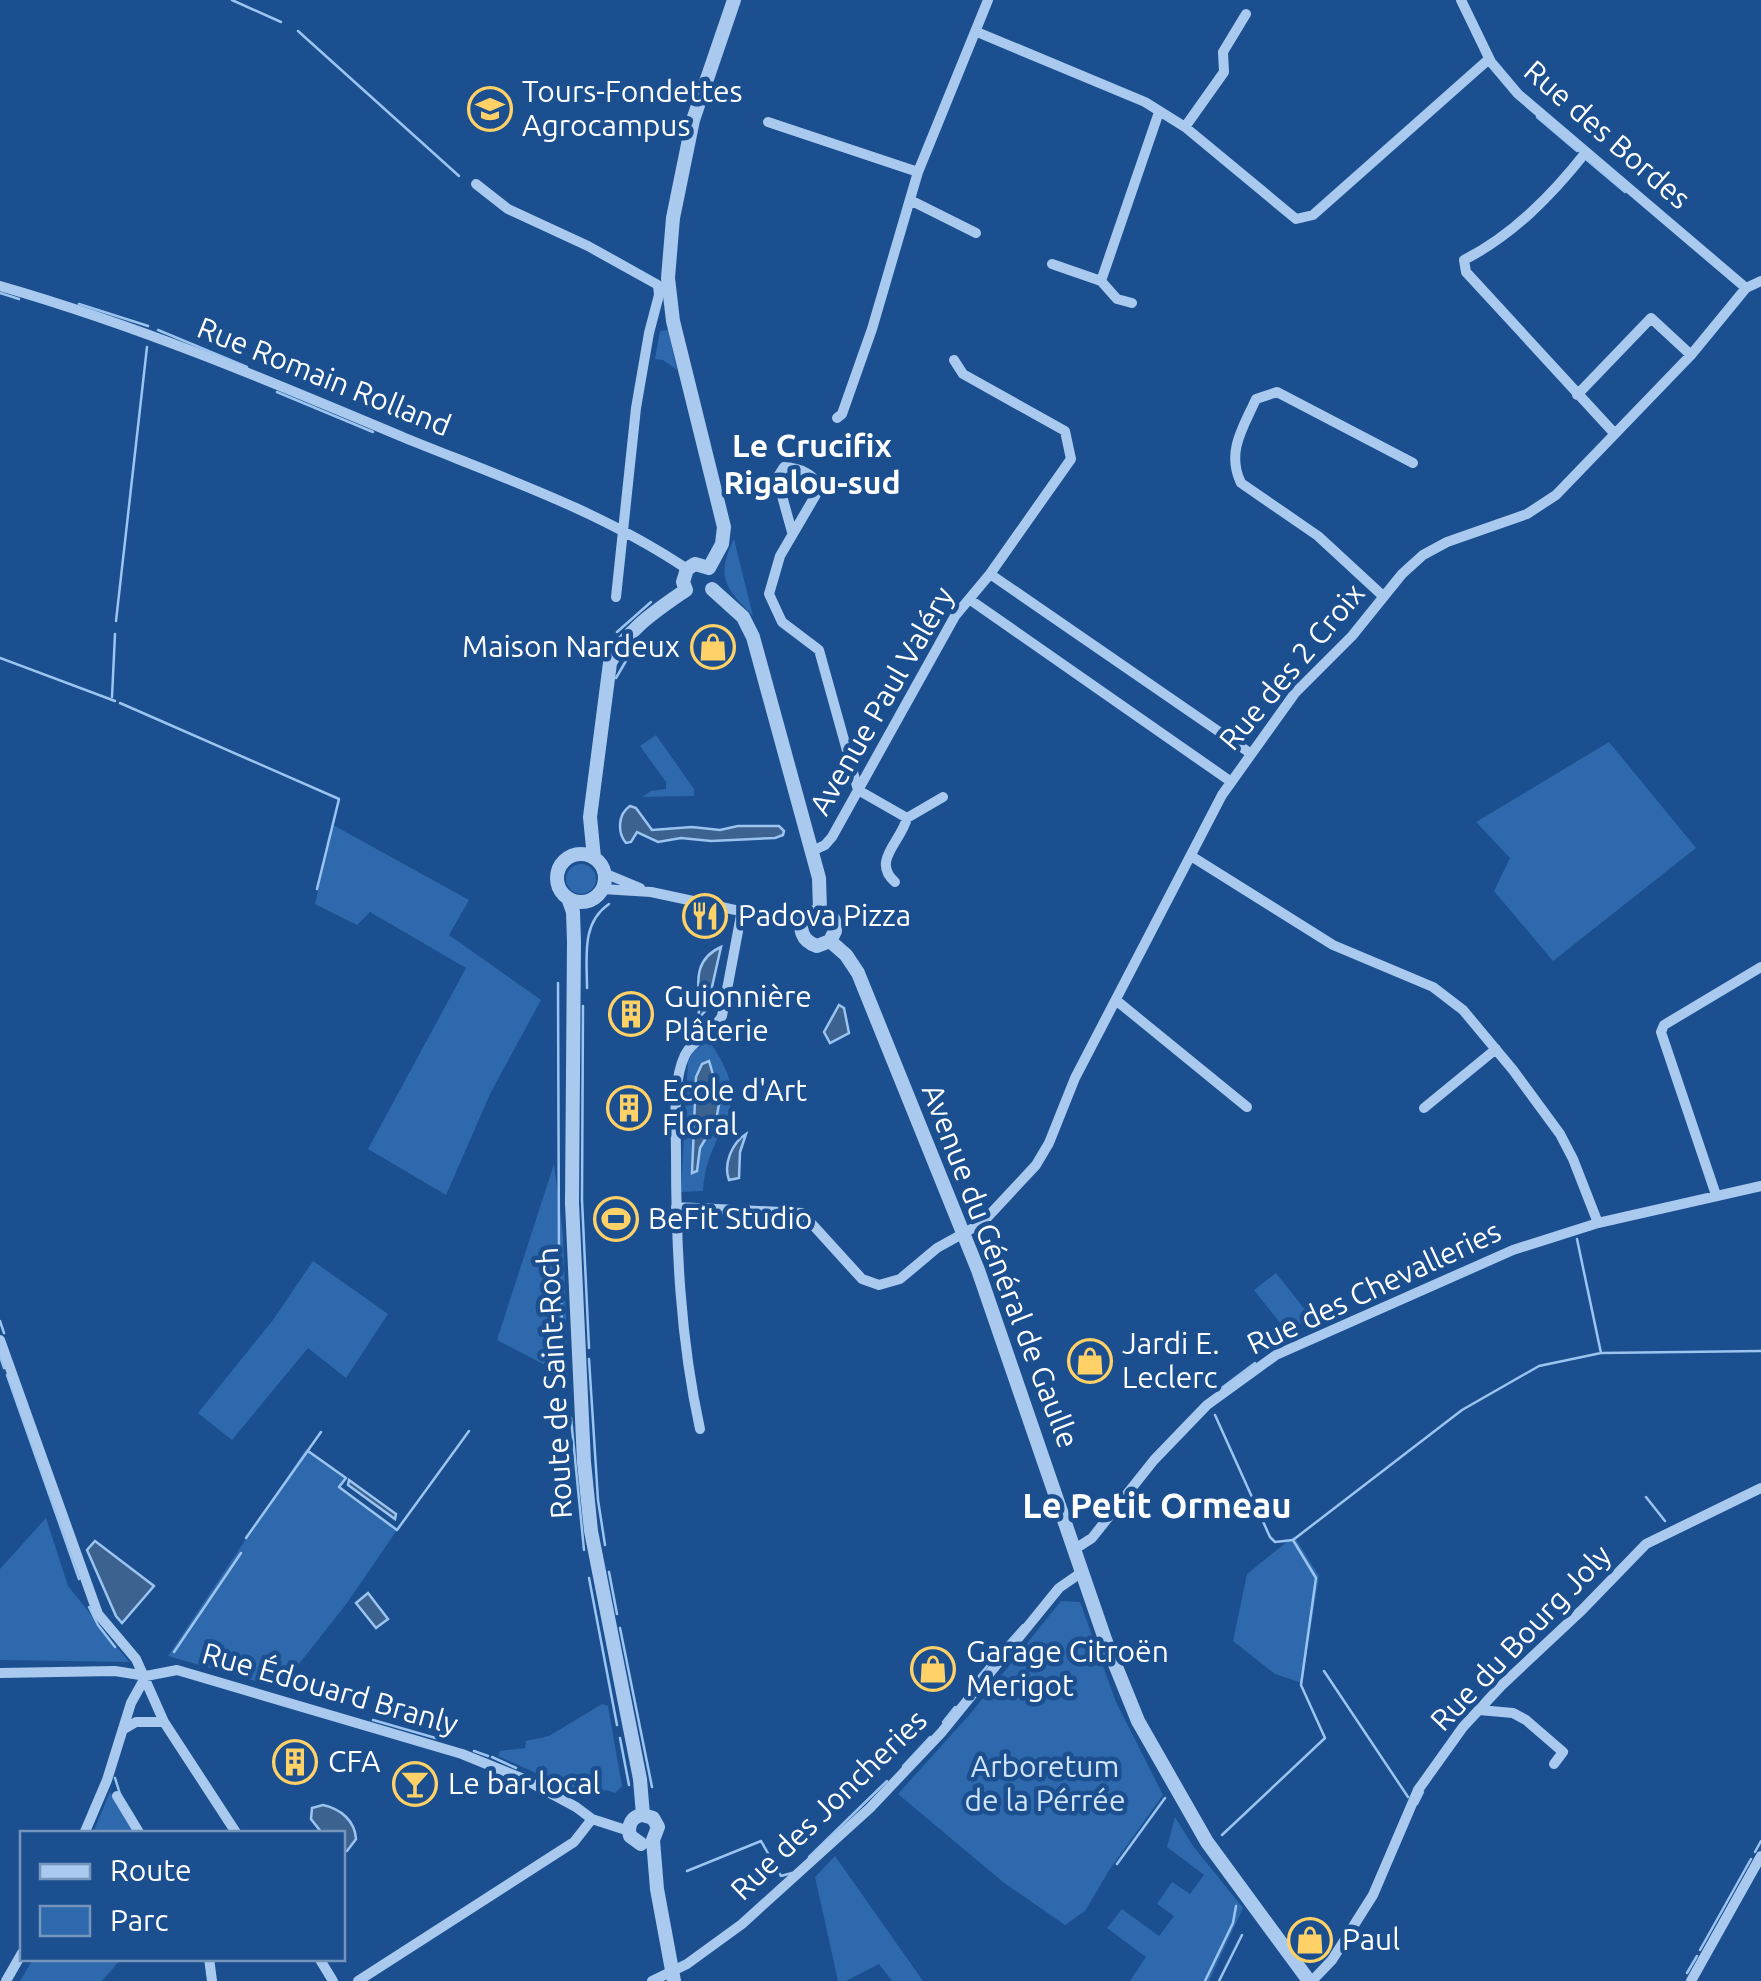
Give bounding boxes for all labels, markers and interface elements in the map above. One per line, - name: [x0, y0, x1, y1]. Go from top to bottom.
- street label: Rue des Bordes: [1518, 53, 1697, 215]
- place label: Tours-Fondettes Agrocampus: [522, 74, 743, 142]
- school or university icon: Tours-Fondettes Agrocampus: [467, 86, 513, 132]
- street label: Rue Romain Rolland: [193, 310, 456, 442]
- district label: Le Crucifix Rigalou-sud: [723, 427, 901, 500]
- street label: Rue des 2 Croix: [1212, 576, 1371, 756]
- street label: Avenue Paul Valéry: [802, 580, 960, 821]
- shop icon: Maison Nardeux: [690, 624, 736, 670]
- place label: Maison Nardeux: [462, 629, 680, 663]
- restaurant icon: Padova Pizza: [682, 893, 728, 939]
- place label: Padova Pizza: [738, 898, 911, 932]
- place label: Guionnière Plâterie: [664, 979, 812, 1047]
- building icon: Guionnière Plâterie: [608, 991, 654, 1037]
- place label: Ecole d'Art Floral: [662, 1073, 807, 1141]
- street label: Avenue du Général de Gaulle: [916, 1079, 1086, 1452]
- building icon: Ecole d'Art Floral: [606, 1085, 652, 1131]
- sports icon: BeFit Studio: [593, 1196, 639, 1242]
- place label: BeFit Studio: [648, 1201, 812, 1235]
- street label: Rue des Chevalleries: [1241, 1213, 1506, 1361]
- street label: Route de Saint-Roch: [530, 1246, 578, 1520]
- place label: Jardi E. Leclerc: [1122, 1326, 1220, 1394]
- shop icon: Jardi E. Leclerc: [1067, 1338, 1113, 1384]
- district label: Le Petit Ormeau: [1022, 1485, 1292, 1525]
- street label: Rue du Bourg Joly: [1423, 1538, 1617, 1737]
- street label: Rue Édouard Branly: [198, 1634, 462, 1741]
- place label: Garage Citroën Merigot: [966, 1634, 1169, 1702]
- shop icon: Garage Citroën Merigot: [910, 1646, 956, 1692]
- street label: Rue des Joncheries: [723, 1702, 933, 1906]
- building icon: CFA: [272, 1739, 318, 1785]
- place label: CFA: [328, 1744, 381, 1778]
- park label: Arboretum de la Pérrée: [965, 1749, 1125, 1817]
- bar icon: Le bar local: [392, 1761, 438, 1807]
- place label: Le bar local: [448, 1766, 601, 1800]
- legend: [20, 1831, 345, 1961]
- text: Route: [110, 1853, 192, 1887]
- text: Parc: [110, 1903, 168, 1937]
- shop icon: Paul: [1287, 1917, 1333, 1963]
- place label: Paul: [1342, 1922, 1400, 1956]

